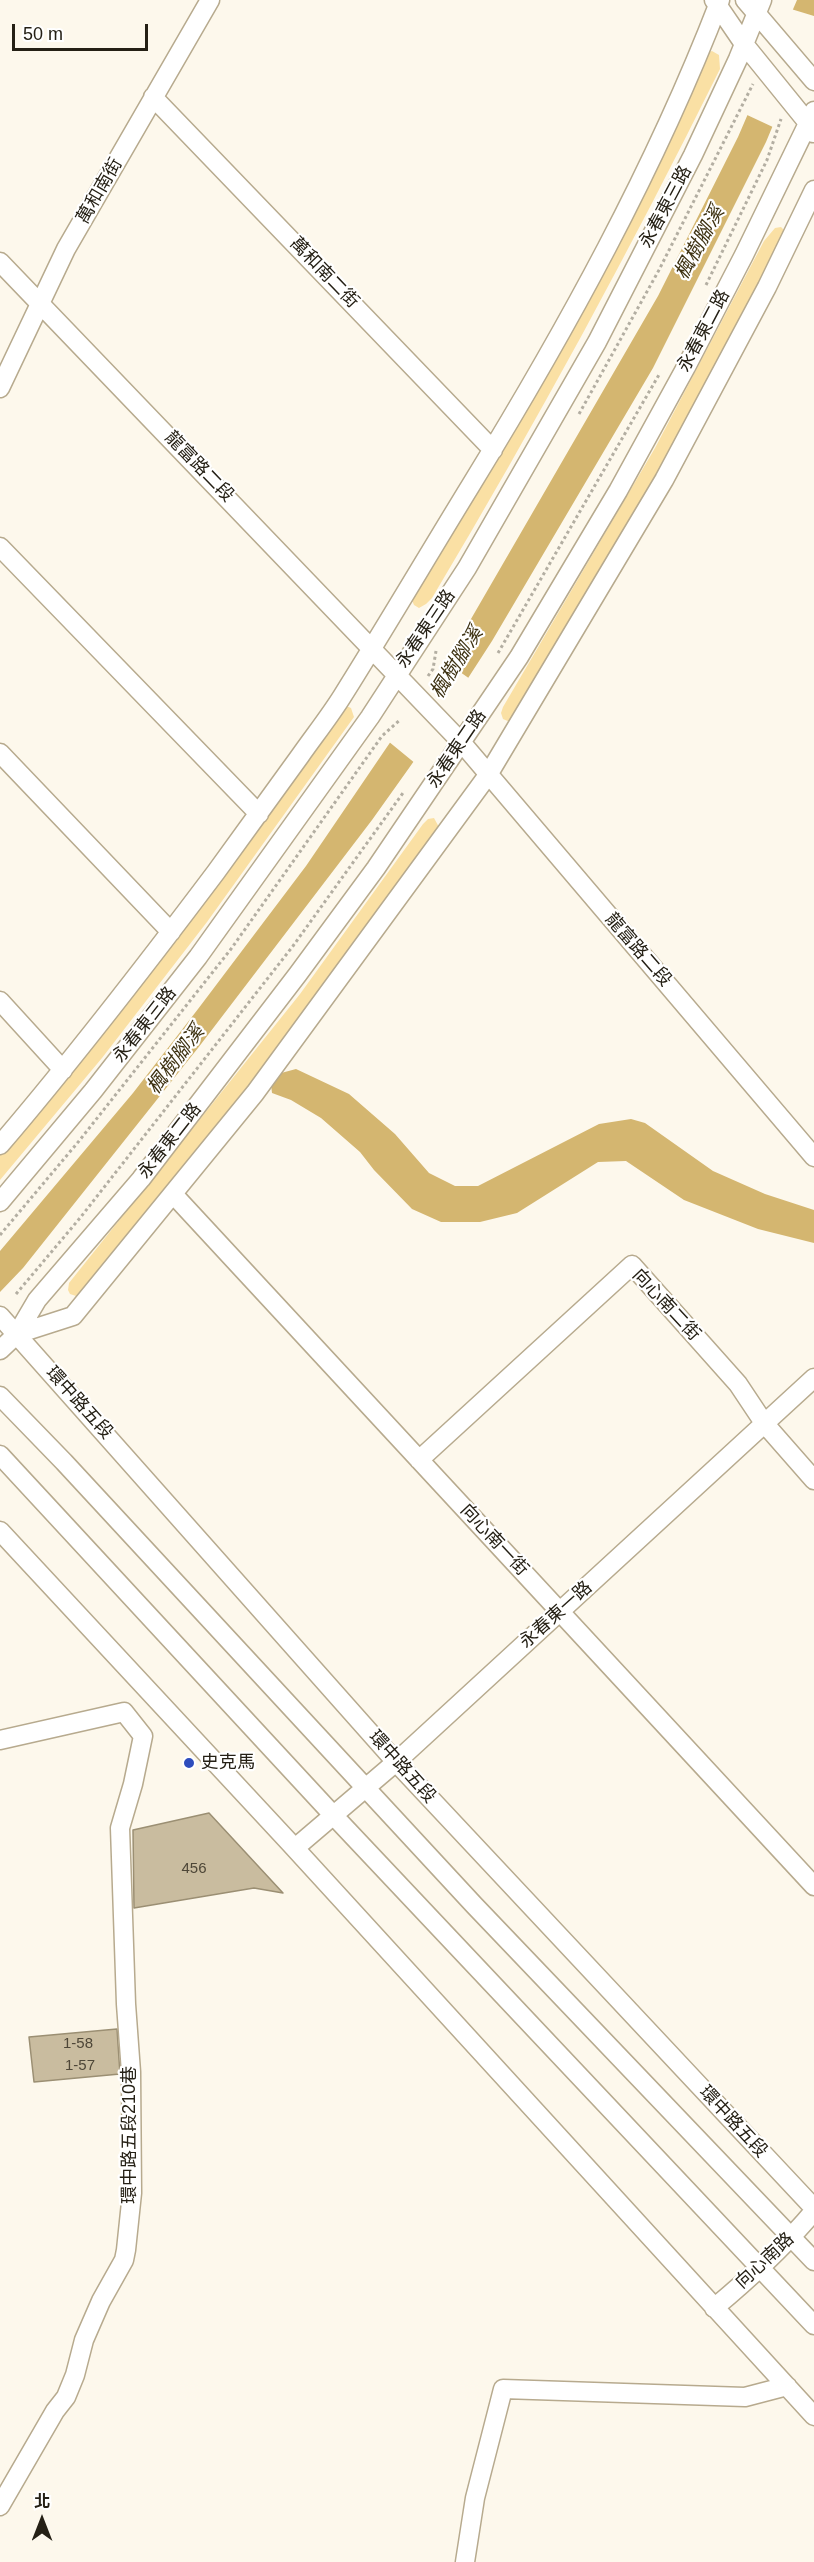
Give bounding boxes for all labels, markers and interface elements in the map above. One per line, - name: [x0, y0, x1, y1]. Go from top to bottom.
- scale bar: [15, 12, 152, 50]
- text: 50 m: [23, 24, 63, 44]
- street label: 萬和南街: [73, 154, 127, 228]
- street label: 永春東三路: [635, 162, 697, 252]
- water label: 楓樹腳溪: [670, 202, 730, 284]
- street label: 萬和南二街: [285, 233, 363, 313]
- street label: 永春東二路: [673, 286, 735, 376]
- street label: 龍富路二段: [160, 427, 238, 507]
- street label: 永春東三路: [392, 586, 460, 672]
- water label: 楓樹腳溪: [426, 623, 488, 703]
- street label: 永春東二路: [423, 706, 491, 792]
- street label: 龍富路二段: [600, 909, 676, 991]
- street label: 永春東三路: [109, 983, 181, 1067]
- water label: 楓樹腳溪: [142, 1021, 210, 1099]
- street label: 永春東二路: [134, 1099, 206, 1183]
- street label: 向心南二街: [627, 1265, 705, 1345]
- street label: 環中路五段: [41, 1362, 117, 1444]
- street label: 向心南一街: [455, 1500, 533, 1580]
- street label: 永春東一路: [515, 1577, 597, 1653]
- street label: 環中路五段: [364, 1726, 440, 1808]
- place label: 史克馬: [201, 1752, 255, 1774]
- marker: 史克馬: [182, 1756, 196, 1770]
- house number: 456: [181, 1860, 207, 1878]
- house number: 1-58: [63, 2035, 93, 2053]
- house number: 1-57: [65, 2057, 95, 2075]
- street label: 環中路五段210巷: [119, 2066, 141, 2204]
- street label: 環中路五段: [694, 2082, 772, 2162]
- street label: 向心南路: [731, 2229, 799, 2293]
- north arrow: [12, 2490, 72, 2550]
- text: 北: [34, 2493, 50, 2510]

